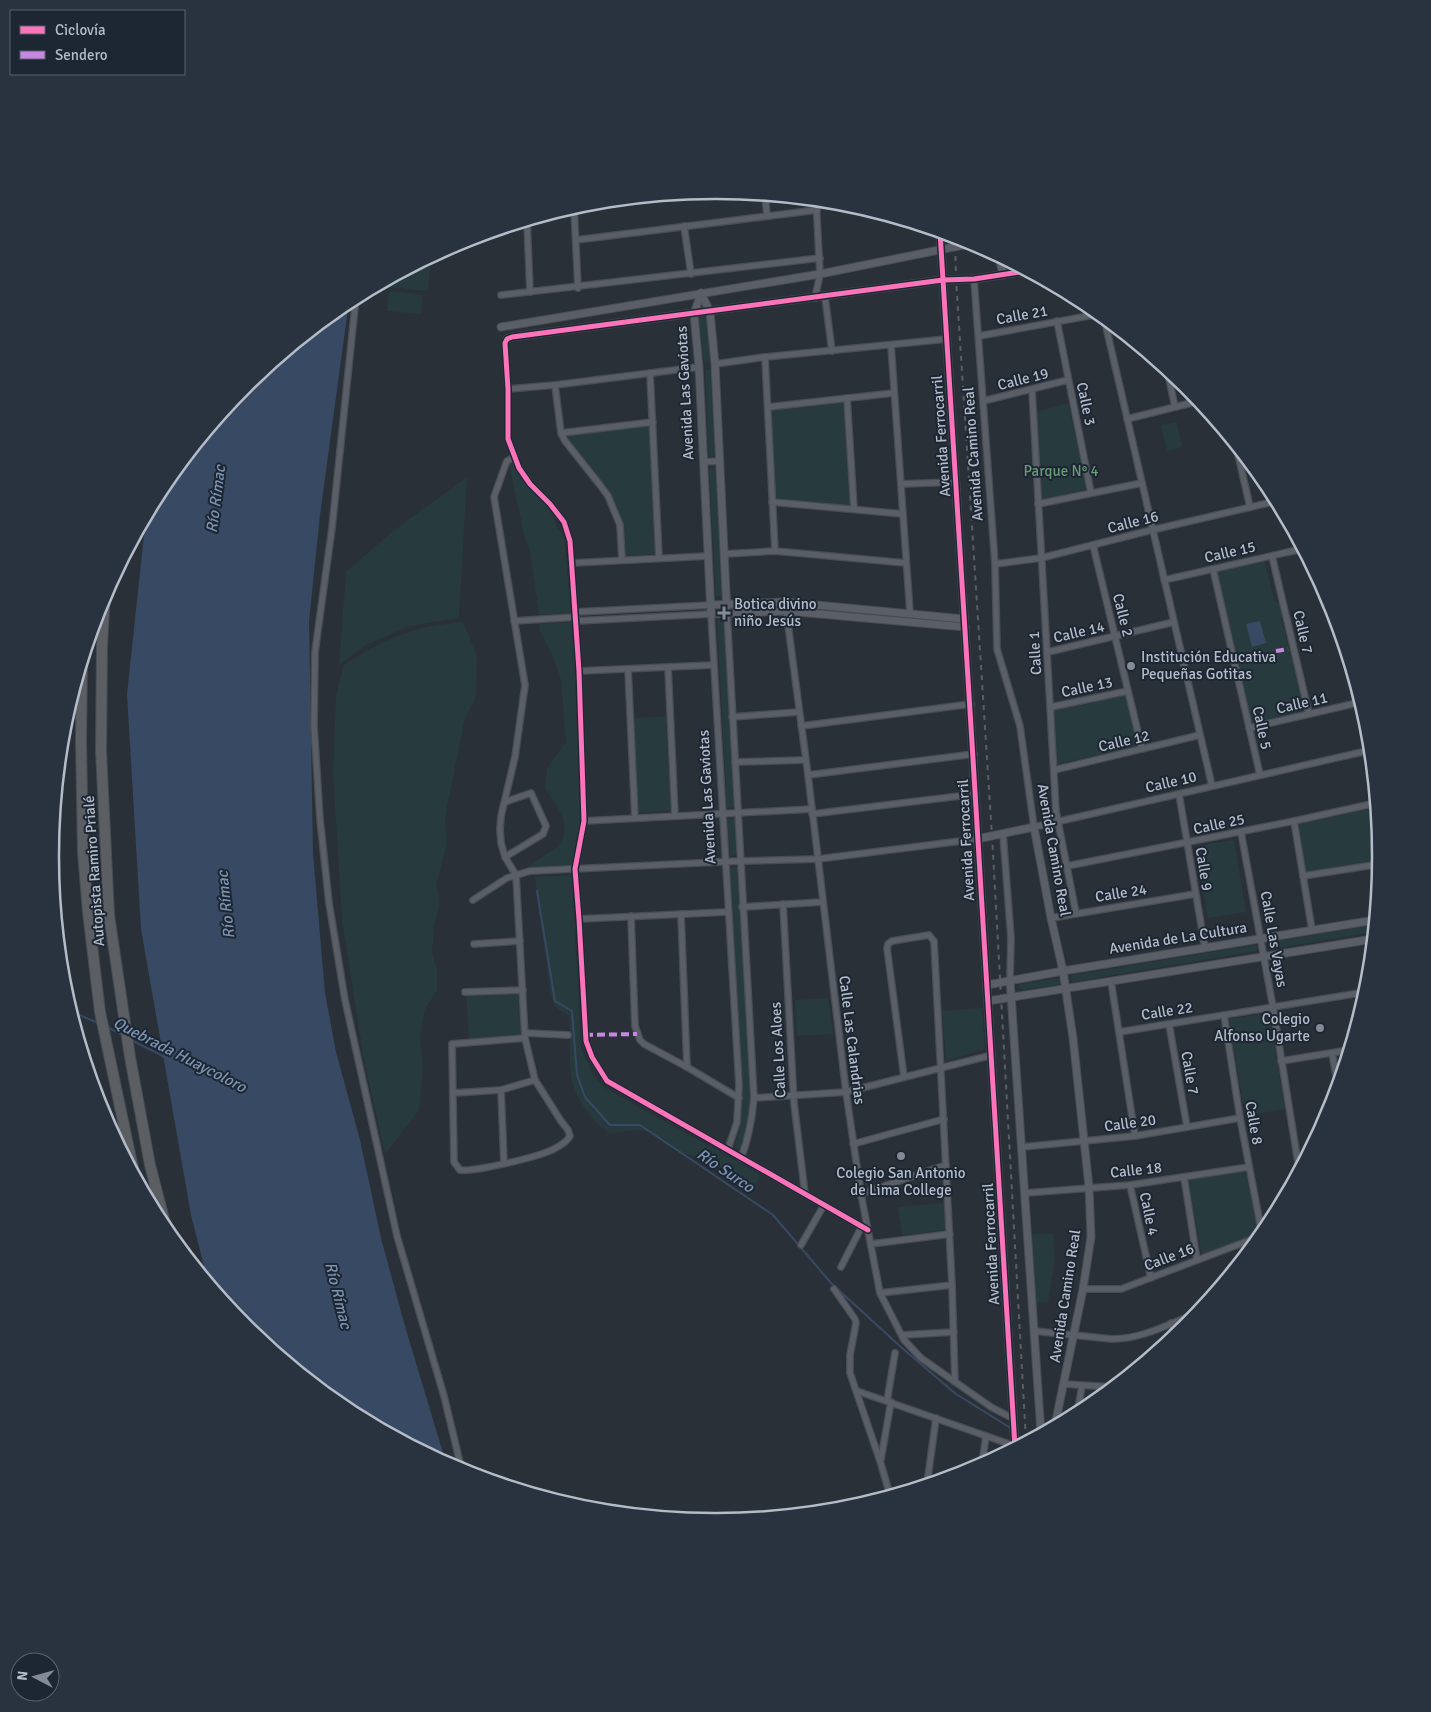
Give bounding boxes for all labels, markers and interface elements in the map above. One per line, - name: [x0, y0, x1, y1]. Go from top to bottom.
- legend: [10, 10, 185, 75]
- text: Ciclovía: [55, 21, 106, 39]
- text: Sendero: [55, 46, 108, 64]
- street label: Calle 21: [995, 302, 1049, 328]
- street label: Avenida Las Gaviotas: [672, 325, 697, 460]
- street label: Calle 19: [996, 364, 1050, 394]
- street label: Avenida Ferrocarril: [928, 374, 954, 498]
- street label: Calle 3: [1073, 381, 1099, 427]
- street label: Avenida Camino Real: [959, 386, 987, 522]
- park label: Parque N° 4: [1023, 462, 1099, 480]
- water label: Río Rímac: [202, 463, 230, 534]
- street label: Calle 16: [1106, 507, 1160, 537]
- street label: Calle 15: [1203, 537, 1257, 567]
- street label: Calle 2: [1109, 591, 1137, 639]
- place label: Botica divino niño Jesús: [734, 595, 817, 630]
- marker: Botica divino niño Jesús: [718, 607, 730, 619]
- street label: Calle 7: [1289, 609, 1317, 655]
- street label: Calle 14: [1052, 617, 1106, 647]
- street label: Calle 1: [1025, 631, 1045, 675]
- place label: Institución Educativa Pequeñas Gotitas: [1141, 648, 1276, 683]
- marker: Institución Educativa Pequeñas Gotitas: [1125, 660, 1137, 672]
- street label: Calle 13: [1060, 673, 1114, 701]
- street label: Calle 11: [1275, 688, 1329, 718]
- street label: Calle 5: [1249, 705, 1275, 751]
- street label: Calle 12: [1097, 726, 1151, 756]
- street label: Avenida Las Gaviotas: [694, 729, 719, 864]
- street label: Calle 10: [1144, 767, 1198, 797]
- street label: Avenida Ferrocarril: [954, 779, 978, 901]
- street label: Avenida Camino Real: [1033, 782, 1075, 918]
- street label: Autopista Ramiro Prialé: [80, 795, 108, 947]
- street label: Calle 25: [1192, 810, 1246, 838]
- street label: Calle 9: [1192, 846, 1216, 892]
- water label: Río Rímac: [212, 869, 239, 940]
- street label: Calle 24: [1094, 880, 1148, 906]
- street label: Calle Las Vayas: [1257, 889, 1291, 989]
- street label: Avenida de La Cultura: [1108, 918, 1248, 958]
- street label: Calle Las Calandrias: [835, 975, 869, 1106]
- street label: Calle 22: [1140, 998, 1194, 1024]
- street label: Calle Los Aloes: [766, 1001, 790, 1098]
- place label: Colegio Alfonso Ugarte: [1214, 1010, 1310, 1045]
- water label: Quebrada Huaycoloro: [110, 1013, 250, 1097]
- marker: Colegio Alfonso Ugarte: [1314, 1022, 1326, 1034]
- street label: Calle 7: [1177, 1050, 1203, 1096]
- street label: Calle 8: [1241, 1100, 1267, 1146]
- street label: Calle 20: [1103, 1110, 1157, 1136]
- water label: Río Surco: [693, 1144, 758, 1198]
- marker: Colegio San Antonio de Lima College: [895, 1150, 907, 1162]
- street label: Calle 18: [1109, 1158, 1163, 1182]
- place label: Colegio San Antonio de Lima College: [836, 1164, 966, 1199]
- street label: Avenida Ferrocarril: [979, 1183, 1003, 1305]
- street label: Calle 4: [1136, 1191, 1162, 1237]
- street label: Avenida Camino Real: [1046, 1228, 1084, 1364]
- street label: Calle 16: [1141, 1239, 1197, 1275]
- water label: Río Rímac: [320, 1260, 356, 1332]
- north arrow: [10, 1652, 60, 1702]
- text: N: [14, 1670, 32, 1681]

